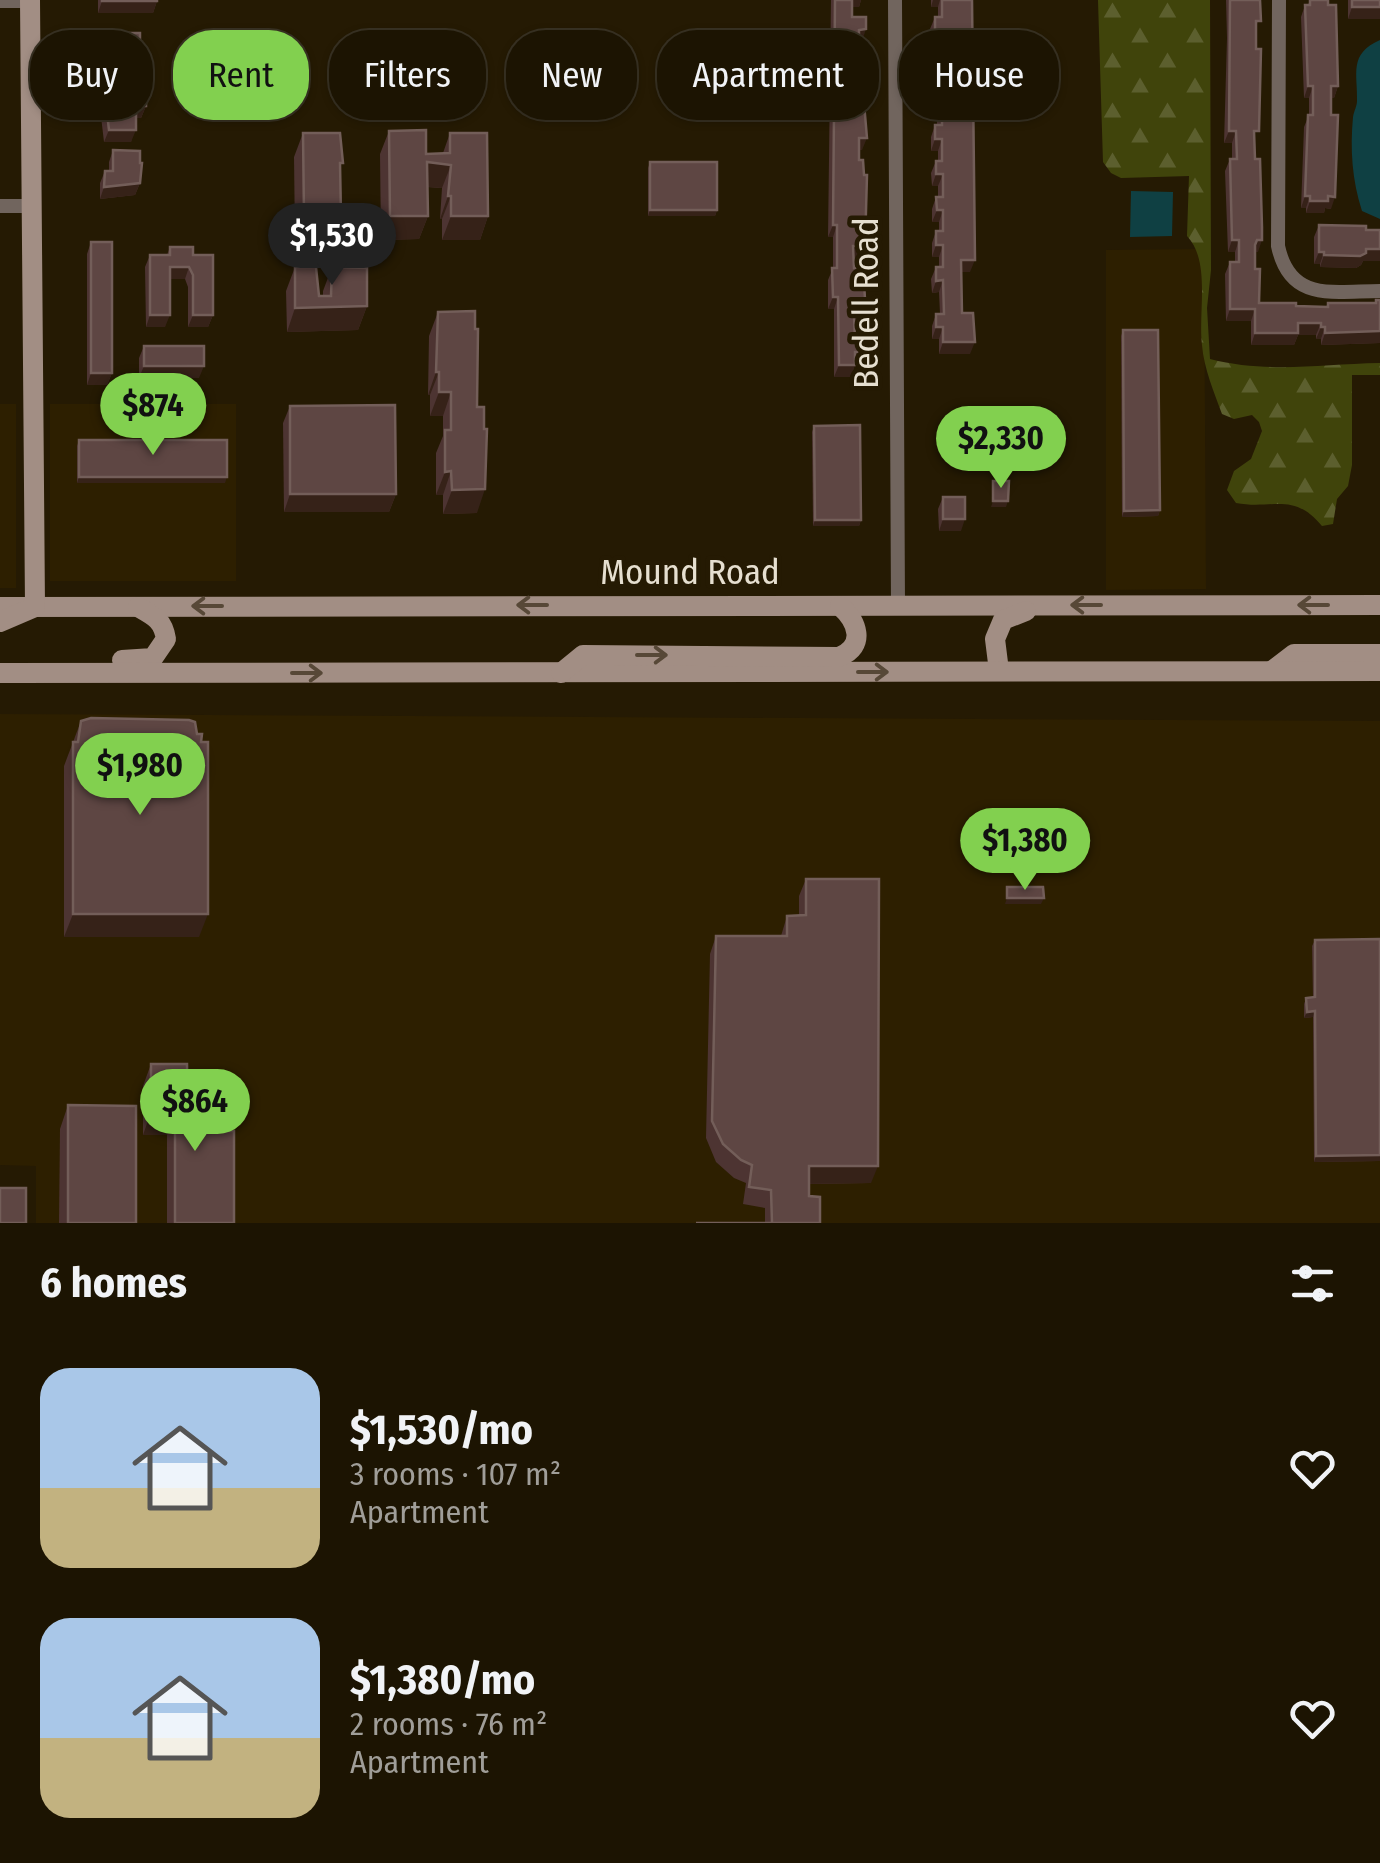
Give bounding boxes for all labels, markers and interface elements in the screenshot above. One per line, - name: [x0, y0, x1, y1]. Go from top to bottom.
- chip: Buy: [30, 30, 153, 120]
- chip: Rent: [173, 30, 309, 120]
- chip: Filters: [329, 30, 486, 120]
- chip: New: [506, 30, 637, 120]
- chip: Apartment: [657, 30, 879, 120]
- chip: House: [899, 30, 1059, 120]
- pin: $1,530: [251, 203, 413, 288]
- text: $1,530: [290, 216, 374, 254]
- street label: Bedell Road: [845, 217, 887, 389]
- pin: $874: [94, 373, 212, 458]
- text: $874: [122, 386, 184, 424]
- pin: $2,330: [920, 406, 1082, 491]
- text: $2,330: [958, 419, 1044, 457]
- street label: Mound Road: [600, 551, 780, 593]
- one-way arrow: [1297, 595, 1329, 614]
- one-way arrow: [192, 596, 224, 616]
- one-way arrow: [517, 596, 550, 614]
- one-way arrow: [1071, 596, 1104, 614]
- one-way arrow: [636, 646, 668, 665]
- one-way arrow: [856, 663, 888, 682]
- one-way arrow: [290, 664, 323, 682]
- pin: $1,980: [59, 733, 221, 818]
- text: $1,980: [97, 746, 183, 784]
- pin: $1,380: [944, 808, 1106, 893]
- text: $1,380: [982, 821, 1068, 859]
- pin: $864: [136, 1069, 254, 1154]
- text: $864: [162, 1082, 228, 1120]
- icon: filters: [1285, 1256, 1340, 1311]
- text: 6 homes: [40, 1258, 187, 1308]
- text: $1,530/mo: [350, 1405, 533, 1455]
- icon: home: [120, 1408, 240, 1528]
- icon: heart: [1285, 1441, 1340, 1496]
- text: 3 rooms · 107 m²: [350, 1455, 561, 1493]
- text: Apartment: [350, 1493, 489, 1531]
- text: $1,380/mo: [350, 1655, 535, 1705]
- icon: home: [120, 1658, 240, 1778]
- icon: heart: [1285, 1691, 1340, 1746]
- text: 2 rooms · 76 m²: [350, 1705, 547, 1743]
- text: Apartment: [350, 1743, 489, 1781]

